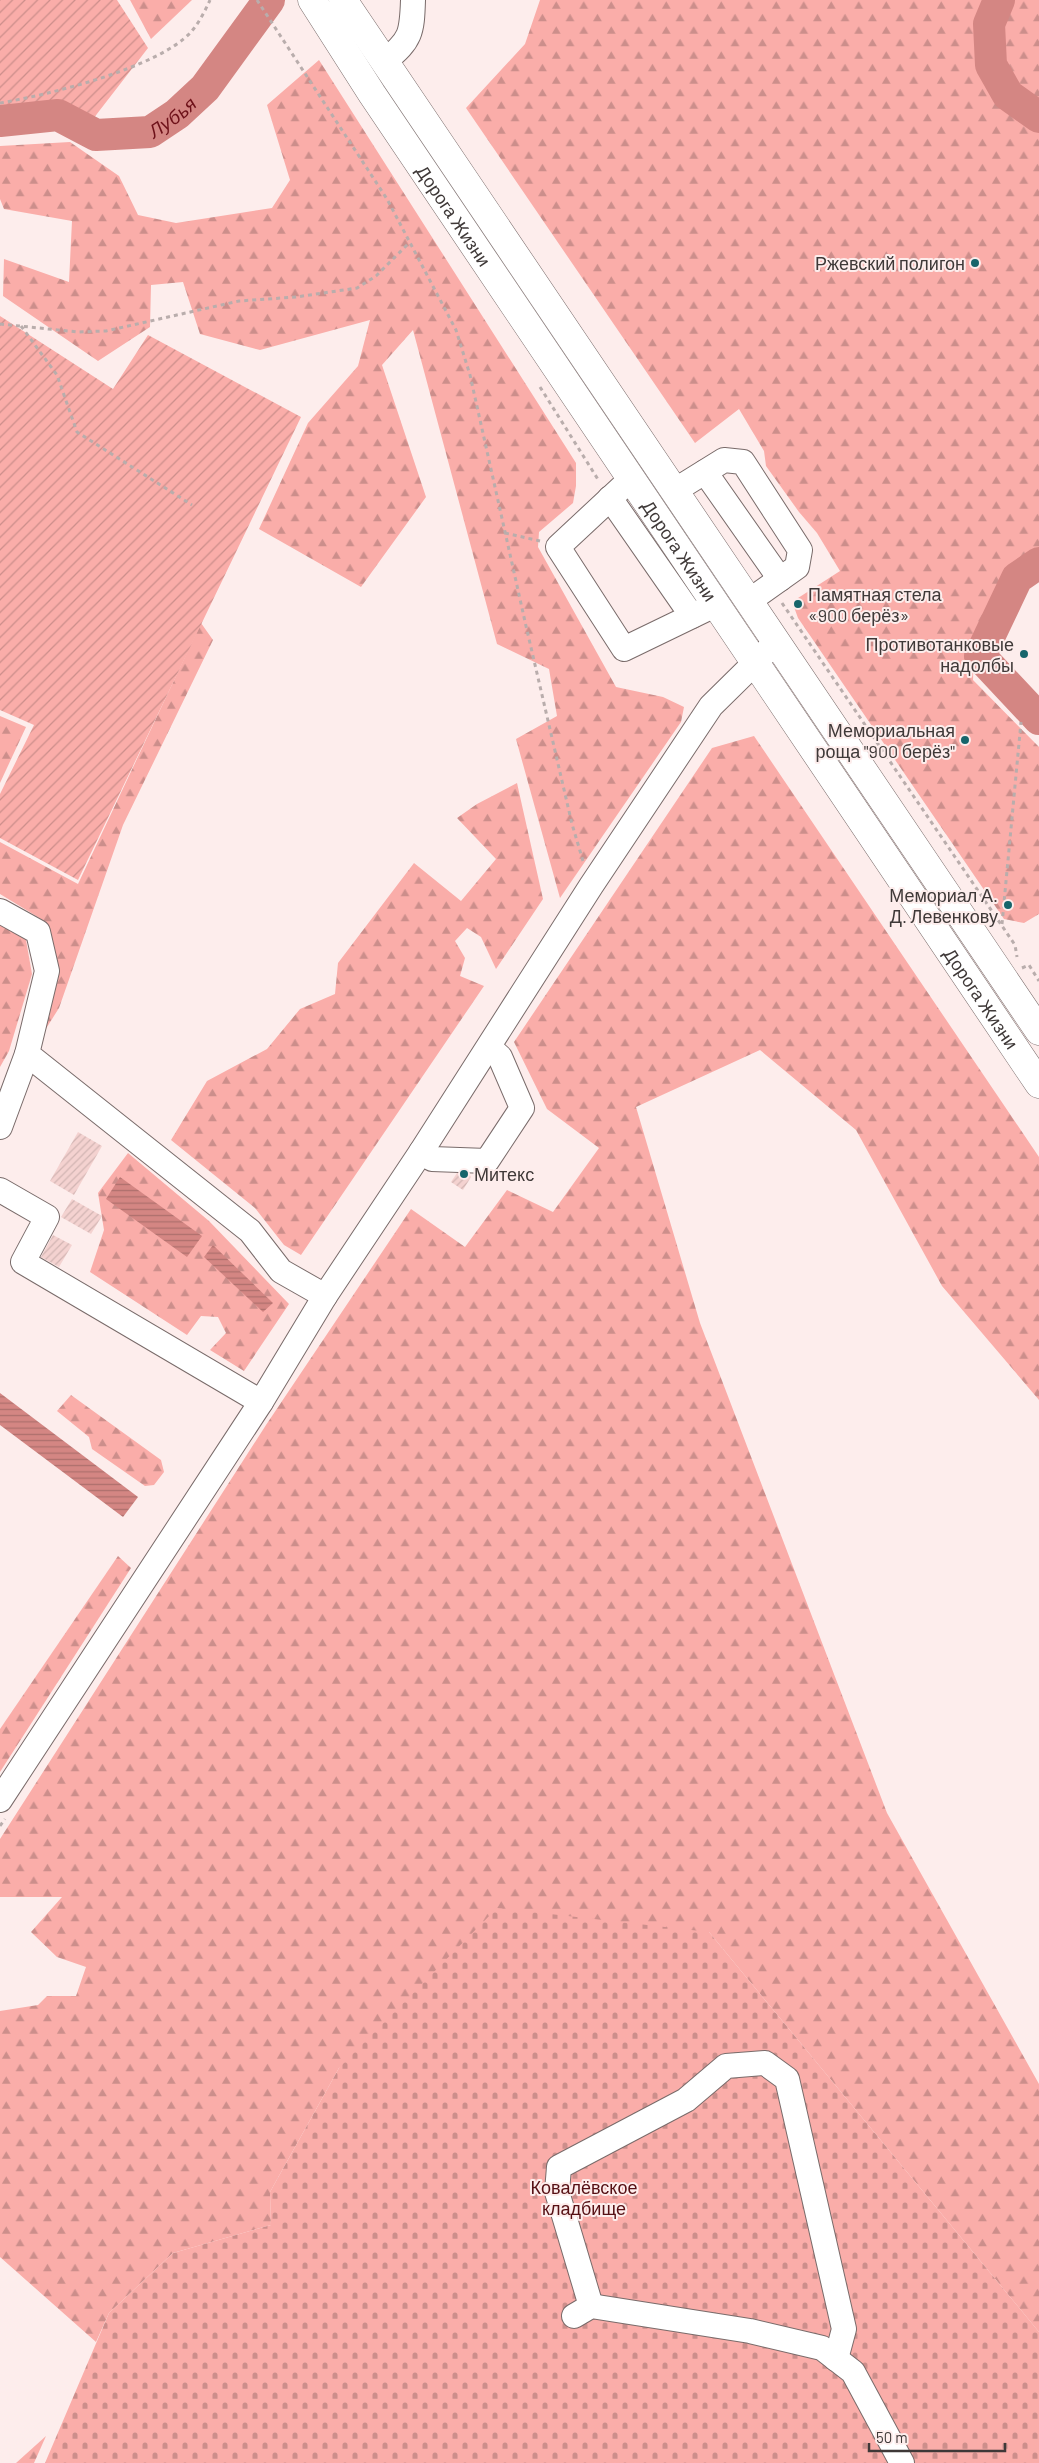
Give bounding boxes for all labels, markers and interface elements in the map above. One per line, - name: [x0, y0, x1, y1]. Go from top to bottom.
- water label: Лубья: [142, 91, 200, 143]
- street label: Дорога Жизни: [412, 161, 496, 270]
- place label: Ржевский полигон: [815, 252, 965, 274]
- marker: Ржевский полигон: [969, 257, 981, 269]
- street label: Дорога Жизни: [638, 496, 721, 605]
- place label: Памятная стела «900 берёз»: [808, 583, 943, 626]
- marker: Памятная стела «900 берёз»: [792, 598, 804, 610]
- place label: Противотанковые надолбы: [866, 633, 1014, 676]
- marker: Противотанковые надолбы: [1018, 648, 1030, 660]
- place label: Мемориальная роща "900 берёз": [815, 719, 955, 762]
- marker: Мемориальная роща "900 берёз": [959, 734, 971, 746]
- place label: Мемориал А. Д. Левенкову: [889, 884, 998, 927]
- marker: Мемориал А. Д. Левенкову: [1002, 899, 1014, 911]
- street label: Дорога Жизни: [939, 944, 1023, 1053]
- place label: Митекс: [474, 1163, 534, 1185]
- marker: Митекс: [458, 1168, 470, 1180]
- park label: Ковалёвское кладбище: [531, 2176, 637, 2219]
- scale bar: [869, 2420, 1005, 2452]
- text: 50 m: [876, 2428, 908, 2446]

